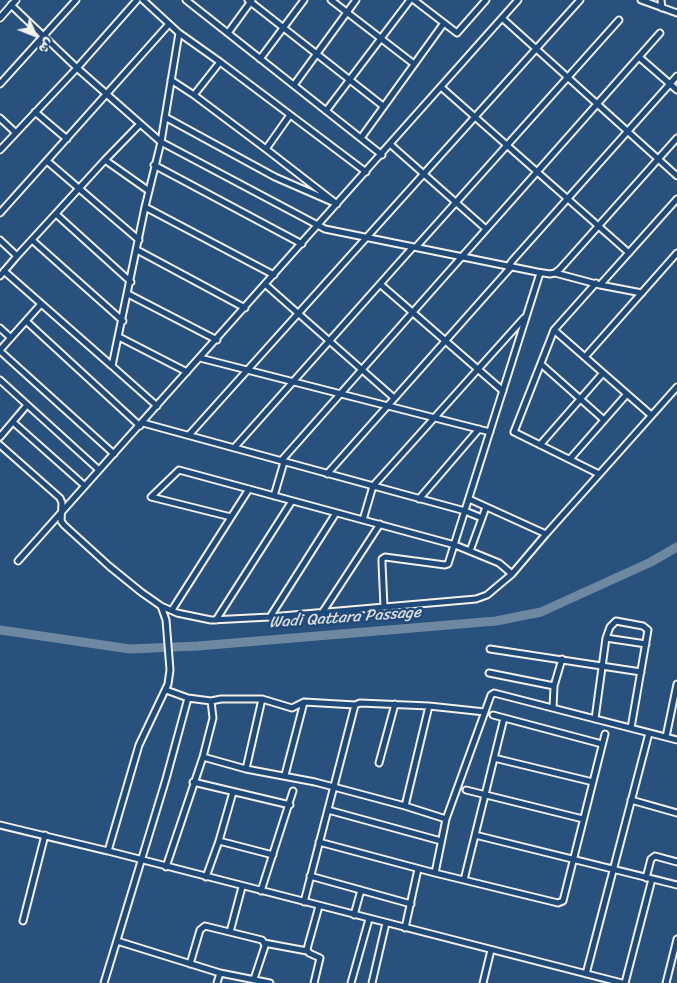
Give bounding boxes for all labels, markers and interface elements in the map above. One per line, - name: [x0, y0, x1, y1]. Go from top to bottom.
- north arrow: [10, 10, 60, 60]
- text: ش: [32, 32, 60, 60]
- water label: Wadi Qattara Passage: [268, 603, 422, 633]

